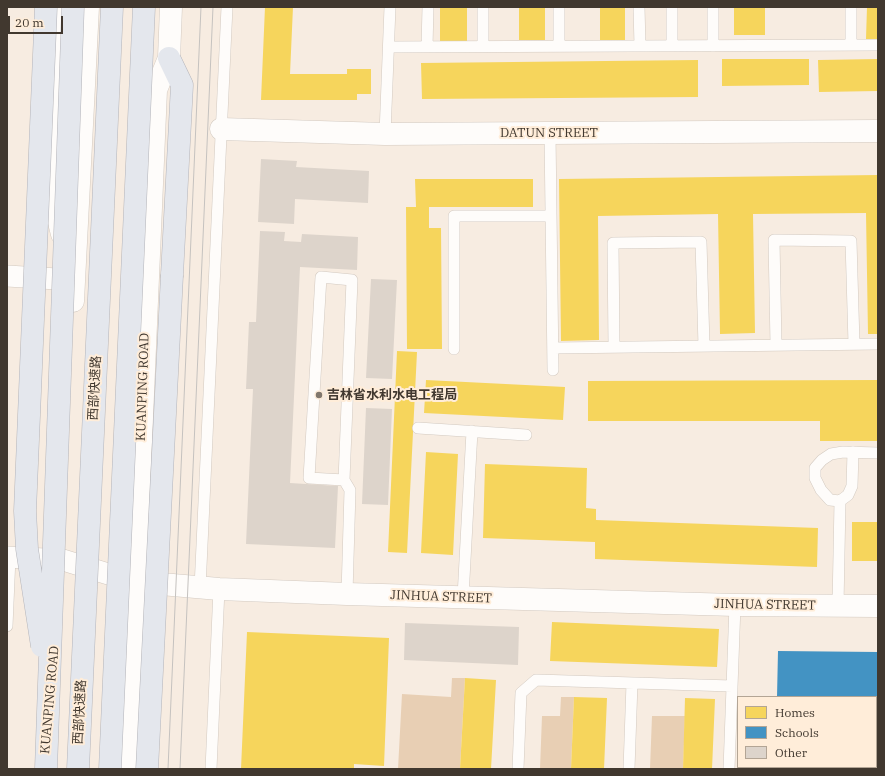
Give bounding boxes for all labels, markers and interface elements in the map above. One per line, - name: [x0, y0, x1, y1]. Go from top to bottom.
- scale bar: [10, 8, 65, 34]
- text: 20 m: [15, 15, 44, 30]
- street label: DATUN STREET: [500, 125, 598, 141]
- street label: KUANPING ROAD: [133, 333, 153, 441]
- street label: 西部快速路: [86, 355, 104, 421]
- place label: 吉林省水利水电工程局: [327, 387, 457, 403]
- marker: 吉林省水利水电工程局: [314, 390, 324, 400]
- street label: JINHUA STREET: [390, 587, 492, 607]
- street label: JINHUA STREET: [714, 596, 816, 614]
- street label: KUANPING ROAD: [38, 645, 62, 755]
- street label: 西部快速路: [71, 679, 89, 745]
- legend: [737, 696, 877, 768]
- text: Homes: [775, 705, 815, 720]
- text: Schools: [775, 725, 819, 740]
- text: Other: [775, 745, 807, 760]

